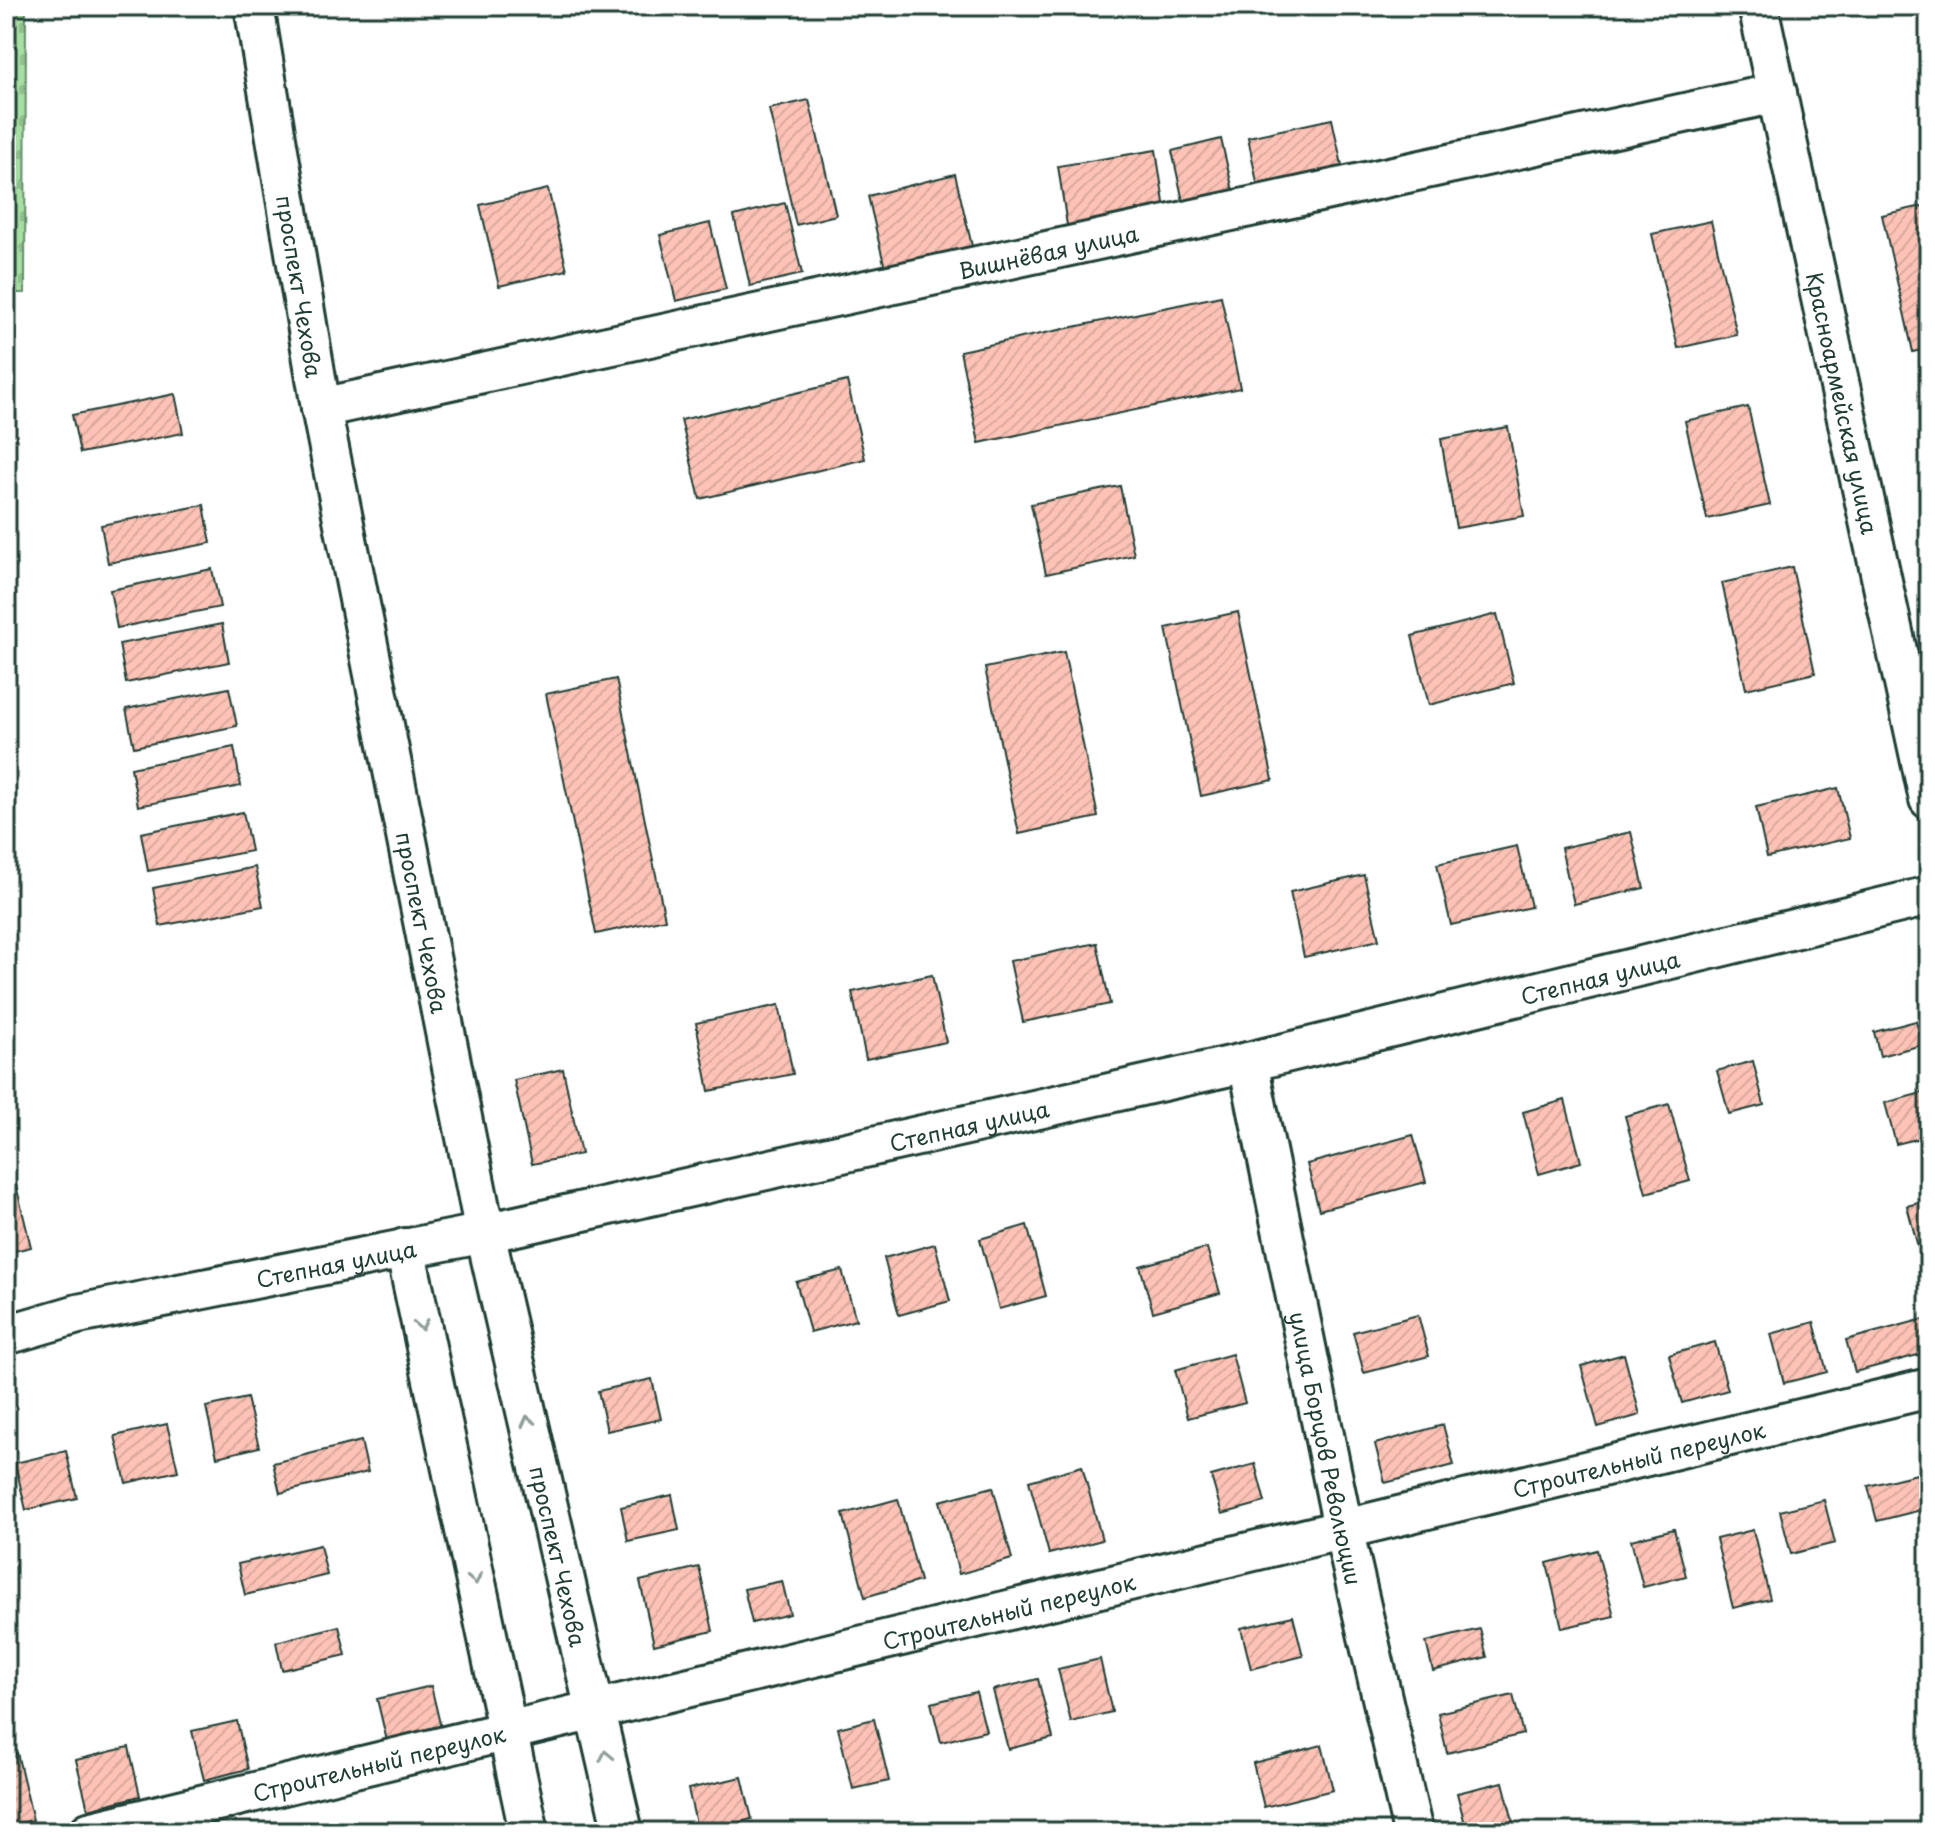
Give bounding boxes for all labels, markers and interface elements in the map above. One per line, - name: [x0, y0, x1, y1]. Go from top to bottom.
- street label: проспект Чехова: [269, 192, 332, 380]
- street label: Вишнёвая улица: [955, 215, 1141, 286]
- street label: Красноармейская улица: [1799, 269, 1888, 537]
- street label: проспект Чехова: [389, 829, 457, 1016]
- street label: Степная улица: [1517, 941, 1683, 1012]
- street label: Степная улица: [886, 1091, 1052, 1158]
- street label: Степная улица: [253, 1231, 419, 1295]
- street label: улица Борцов Революции: [1283, 1308, 1372, 1588]
- one-way arrow: [412, 1317, 429, 1331]
- street label: Строительный переулок: [1509, 1411, 1769, 1505]
- one-way arrow: [521, 1414, 538, 1428]
- street label: проспект Чехова: [523, 1462, 596, 1650]
- street label: Строительный переулок: [879, 1563, 1139, 1657]
- one-way arrow: [466, 1572, 483, 1585]
- street label: Строительный переулок: [249, 1715, 509, 1809]
- one-way arrow: [598, 1749, 615, 1763]

